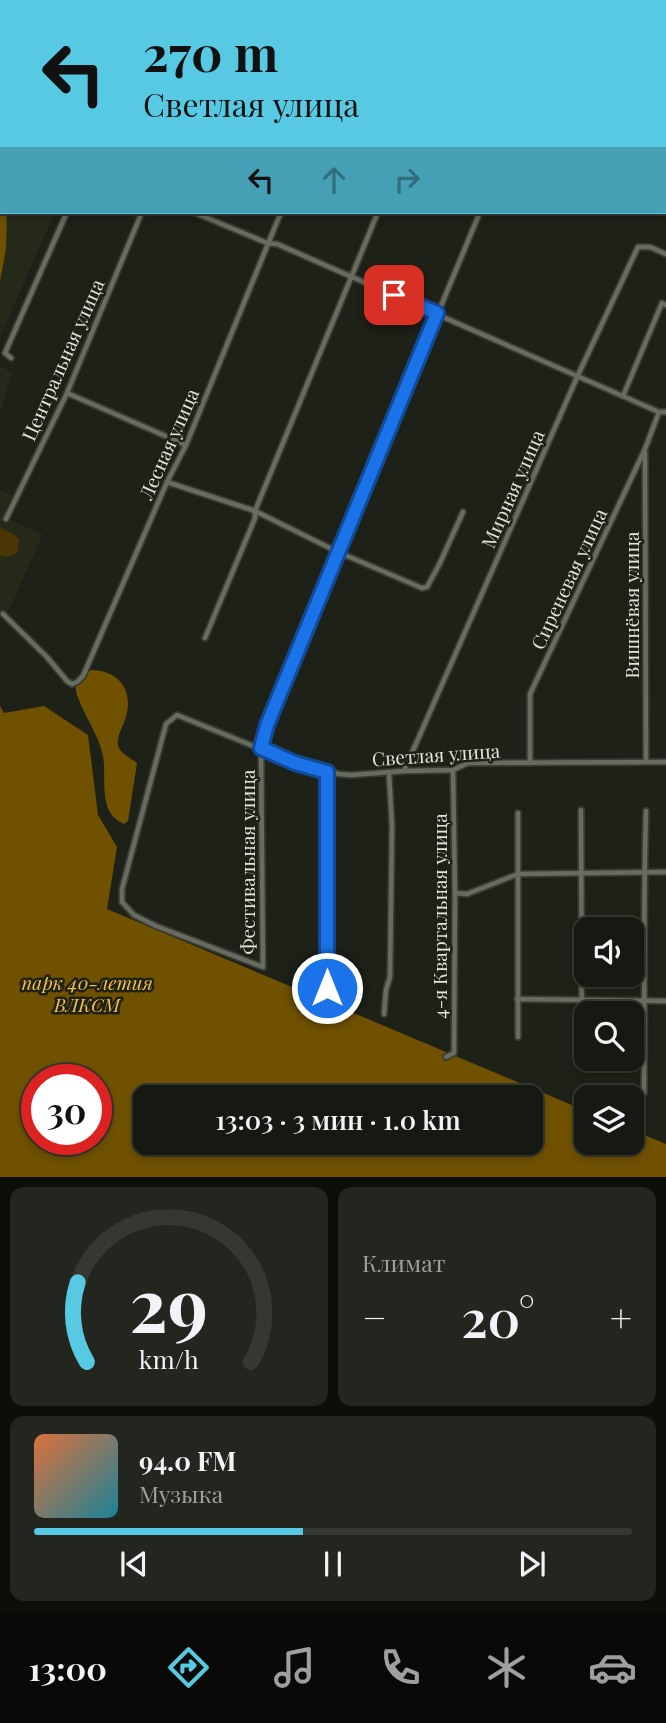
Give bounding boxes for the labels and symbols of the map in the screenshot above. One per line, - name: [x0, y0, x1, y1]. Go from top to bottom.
- pin: [364, 265, 424, 325]
- street label: Центральная улица: [15, 274, 110, 445]
- street label: Лесная улица: [132, 384, 204, 504]
- street label: Мирная улица: [474, 425, 550, 552]
- street label: Сиреневая улица: [524, 503, 612, 653]
- street label: Вишнёвая улица: [618, 531, 644, 679]
- street label: Светлая улица: [371, 737, 501, 771]
- street label: Фестивальная улица: [234, 769, 260, 955]
- street label: 4-я Квартальная улица: [426, 813, 452, 1019]
- position arrow: [290, 951, 364, 1025]
- park label: парк 40-летия ВЛКСМ: [21, 969, 153, 1017]
- speed limit sign: 30: [21, 1064, 112, 1155]

